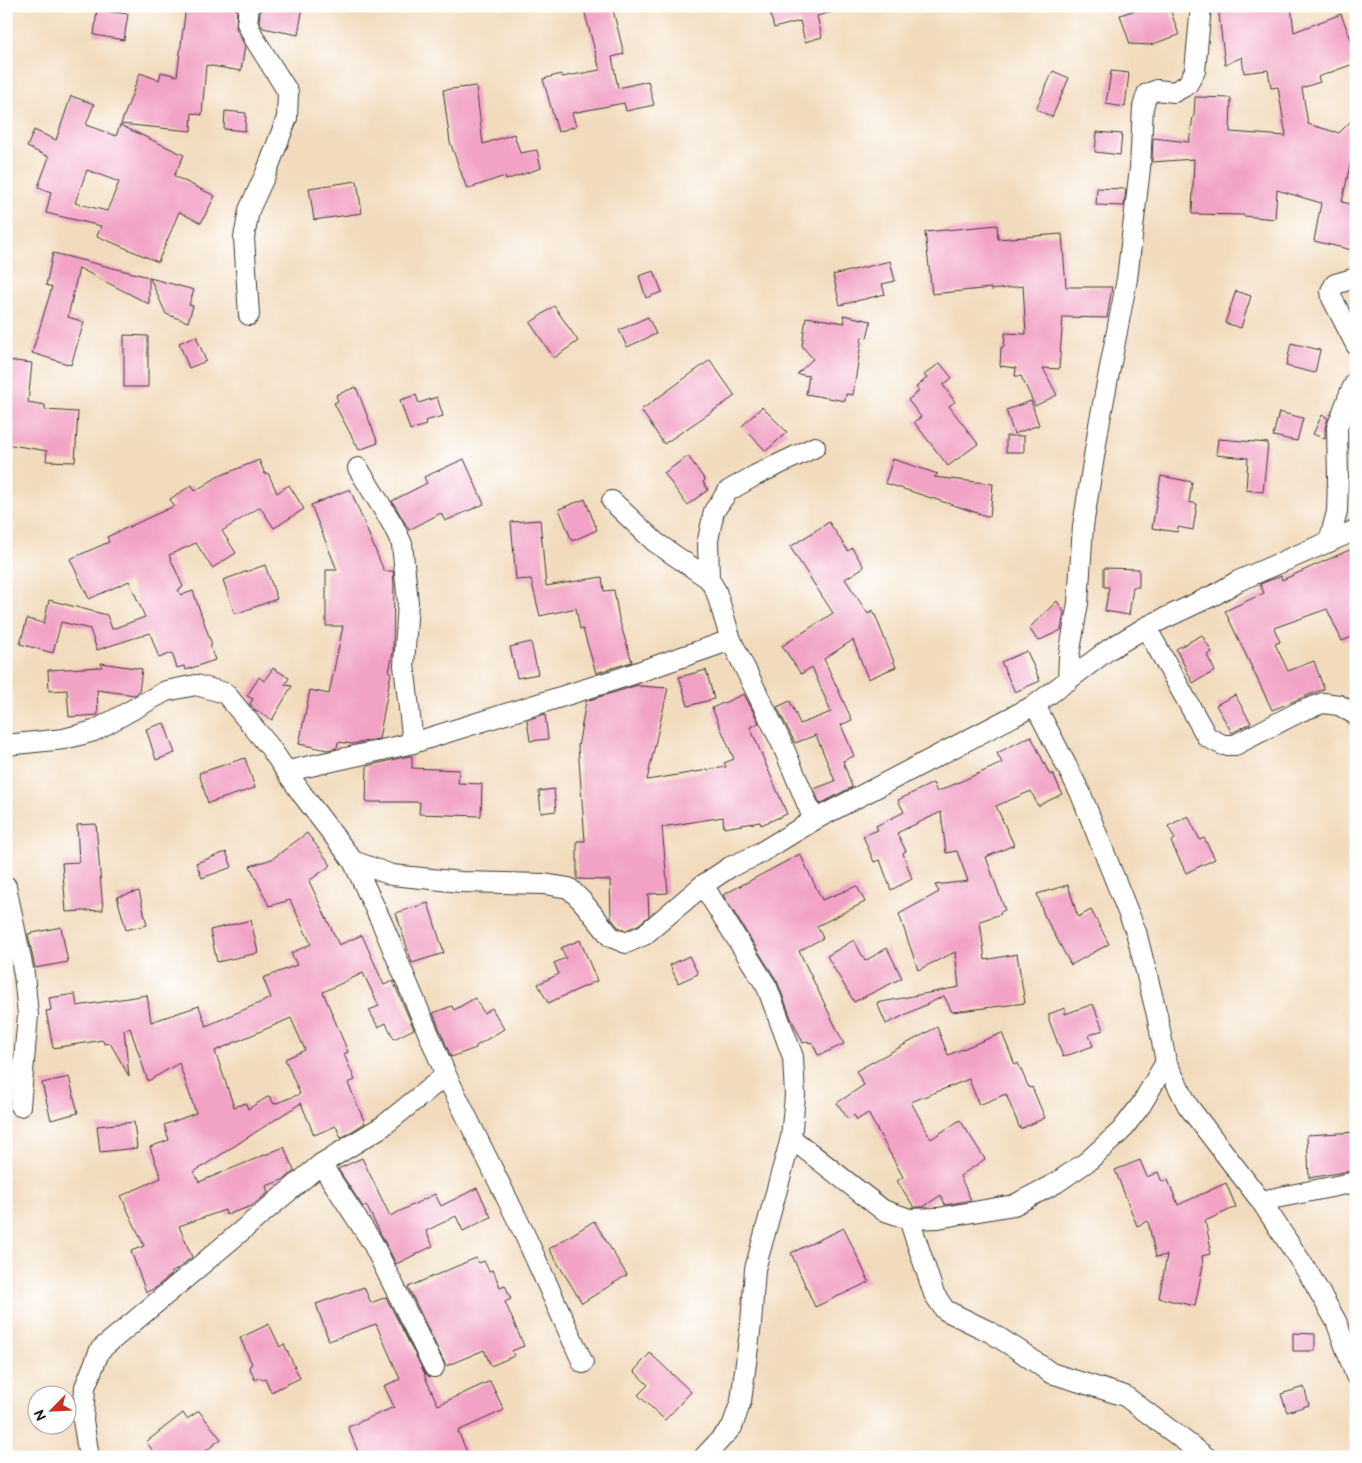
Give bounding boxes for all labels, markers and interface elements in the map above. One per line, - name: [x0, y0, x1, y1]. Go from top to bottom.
- north arrow: [28, 1386, 78, 1436]
- text: N: [31, 1407, 50, 1423]

